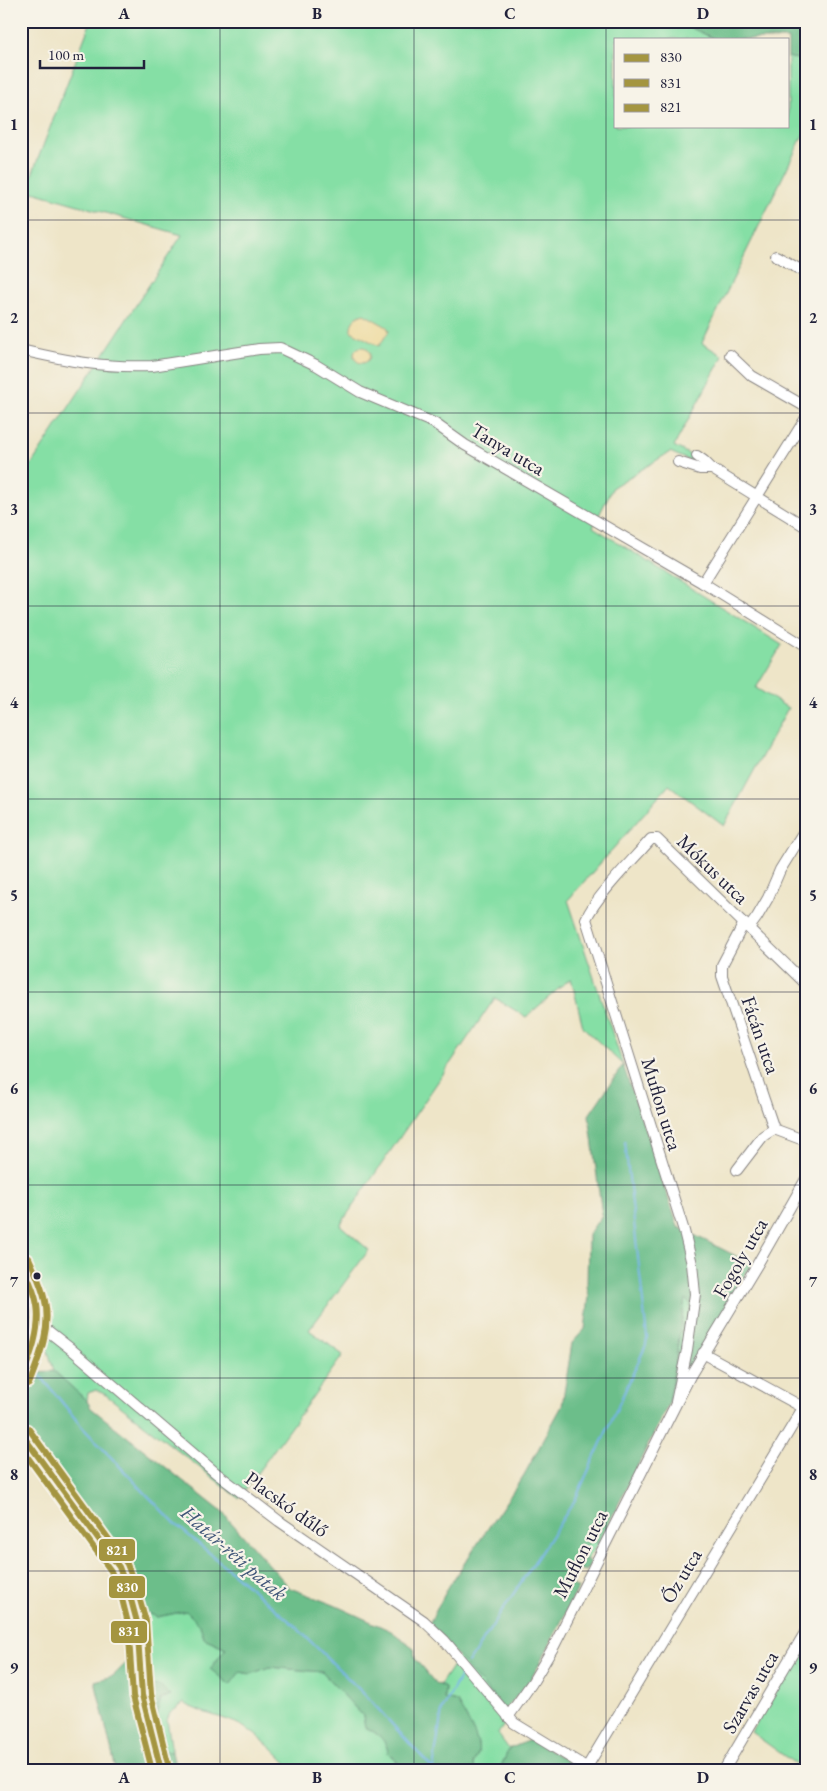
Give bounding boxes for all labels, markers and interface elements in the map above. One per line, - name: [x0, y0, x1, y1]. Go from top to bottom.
- text: A: [117, 3, 130, 24]
- text: B: [312, 3, 322, 24]
- text: C: [504, 3, 516, 24]
- text: D: [697, 3, 709, 24]
- scale bar: [40, 38, 144, 70]
- legend: [614, 38, 790, 128]
- text: 100 m: [48, 45, 85, 64]
- text: 830: [660, 47, 682, 66]
- text: 831: [660, 73, 682, 92]
- text: 821: [660, 97, 682, 116]
- text: 1: [10, 114, 18, 135]
- text: 1: [809, 114, 817, 135]
- text: 2: [10, 307, 19, 328]
- text: 2: [809, 307, 818, 328]
- street label: Tanya utca: [466, 417, 550, 481]
- text: 3: [10, 499, 18, 520]
- text: 3: [809, 499, 817, 520]
- text: 4: [10, 692, 19, 713]
- text: 4: [809, 692, 818, 713]
- street label: Mókus utca: [672, 828, 754, 910]
- text: 5: [10, 885, 18, 906]
- text: 5: [809, 885, 817, 906]
- street label: Fácán utca: [736, 993, 786, 1077]
- street label: Muflon utca: [636, 1054, 688, 1154]
- text: 6: [10, 1078, 19, 1099]
- text: 6: [809, 1078, 818, 1099]
- street label: Fogoly utca: [707, 1213, 773, 1303]
- text: 7: [10, 1271, 19, 1292]
- unlabelled marker: [32, 1271, 42, 1281]
- text: 7: [809, 1271, 818, 1292]
- text: 8: [10, 1464, 18, 1485]
- text: 8: [809, 1464, 817, 1485]
- street label: Placskó dűlő: [240, 1465, 334, 1543]
- water label: Határ-réti patak: [175, 1498, 293, 1607]
- street label: Muflon utca: [547, 1505, 613, 1603]
- line badge: 821: [98, 1538, 136, 1562]
- text: 821: [106, 1541, 128, 1559]
- street label: Őz utca: [655, 1544, 707, 1608]
- line badge: 830: [108, 1575, 146, 1599]
- text: 830: [116, 1578, 139, 1596]
- line badge: 831: [110, 1620, 148, 1644]
- text: 831: [118, 1622, 140, 1640]
- street label: Szarvas utca: [716, 1646, 784, 1738]
- text: 9: [10, 1657, 19, 1678]
- text: 9: [809, 1657, 818, 1678]
- text: A: [117, 1767, 130, 1788]
- text: B: [312, 1767, 322, 1788]
- text: C: [504, 1767, 516, 1788]
- text: D: [697, 1767, 709, 1788]

